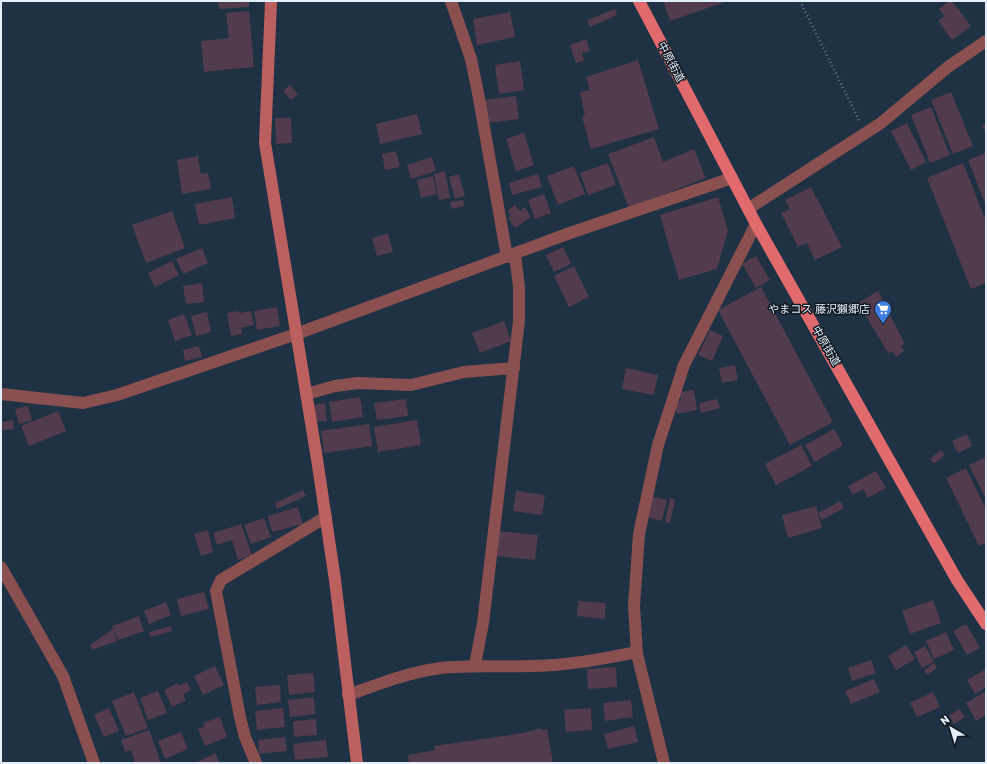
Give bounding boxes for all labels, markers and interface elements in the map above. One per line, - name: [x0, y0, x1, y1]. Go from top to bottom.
- street label: 中原街道: [655, 40, 687, 84]
- supermarket icon: やまコス 藤沢獺郷店: [873, 299, 893, 324]
- place label: やまコス 藤沢獺郷店: [768, 303, 870, 316]
- street label: 中原街道: [809, 324, 843, 368]
- north arrow: [931, 708, 971, 748]
- text: N: [938, 713, 952, 728]

